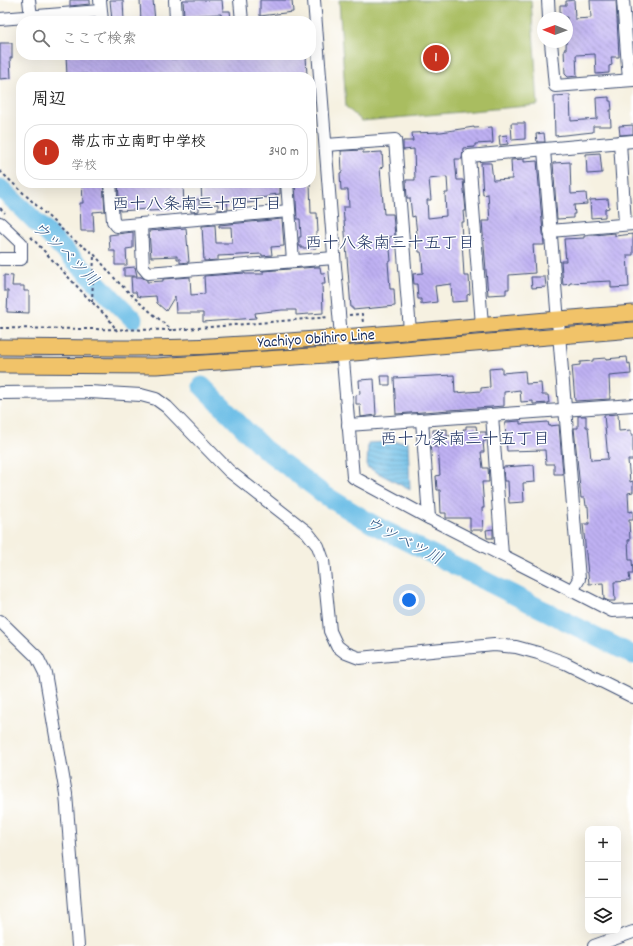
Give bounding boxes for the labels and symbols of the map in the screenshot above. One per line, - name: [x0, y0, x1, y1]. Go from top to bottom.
- north arrow: [537, 12, 573, 48]
- pin: 1: [423, 43, 449, 73]
- district label: 西十八条南三十四丁目: [112, 194, 282, 218]
- water label: ウツベツ川: [25, 217, 103, 293]
- district label: 西十八条南三十五丁目: [305, 233, 475, 257]
- street label: Yachiyo Obihiro Line: [257, 324, 375, 355]
- district label: 西十九条南三十五丁目: [380, 429, 550, 453]
- water label: ウツベツ川: [359, 513, 446, 573]
- your location: [399, 590, 419, 610]

